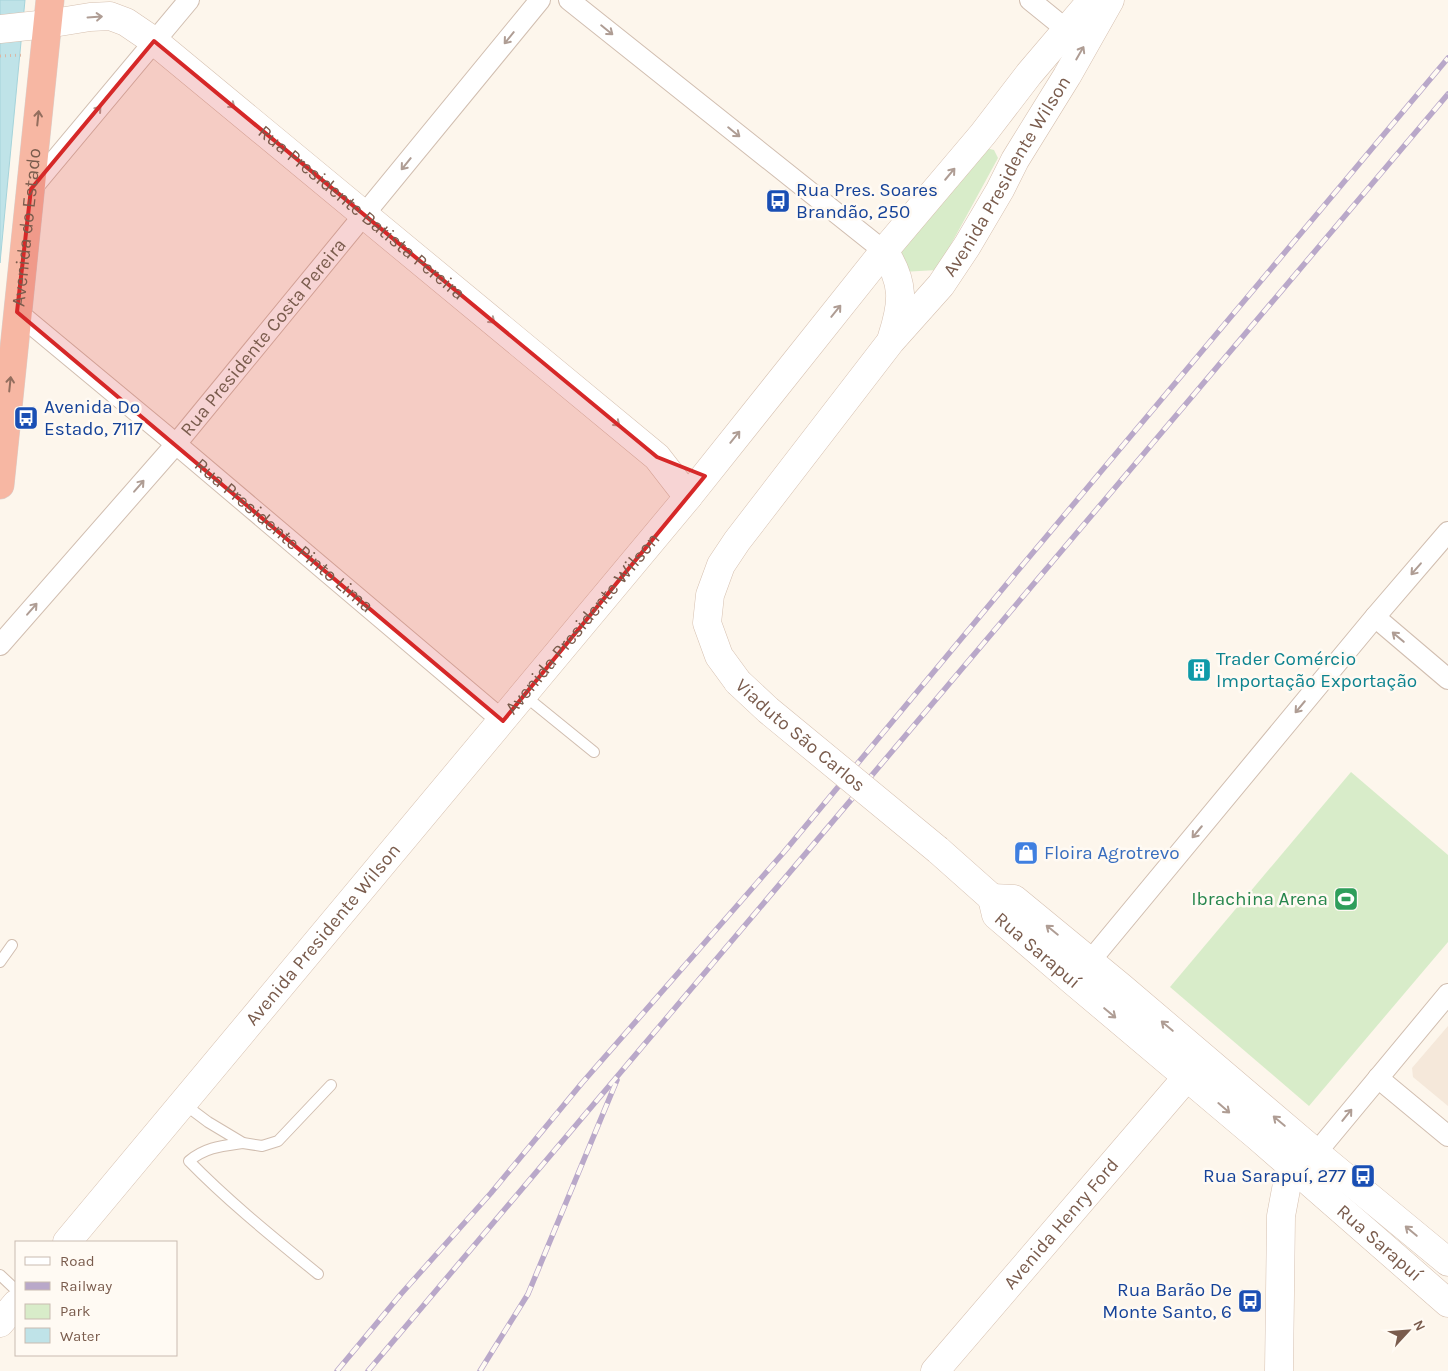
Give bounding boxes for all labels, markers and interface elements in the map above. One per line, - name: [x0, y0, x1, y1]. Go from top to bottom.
- one-way arrow: [87, 12, 103, 21]
- one-way arrow: [600, 25, 613, 36]
- one-way arrow: [503, 31, 514, 44]
- one-way arrow: [1076, 46, 1086, 60]
- street label: Avenida Presidente Wilson: [939, 72, 1075, 281]
- one-way arrow: [222, 97, 235, 108]
- one-way arrow: [90, 105, 101, 118]
- one-way arrow: [33, 111, 43, 127]
- street label: Rua Presidente Batista Pereira: [253, 121, 469, 305]
- one-way arrow: [727, 126, 740, 137]
- street label: Avenida do Estado: [7, 147, 46, 308]
- one-way arrow: [401, 157, 412, 170]
- one-way arrow: [944, 168, 955, 181]
- place label: Rua Pres. Soares Brandão, 250: [796, 179, 938, 223]
- bus stop icon: Rua Pres. Soares Brandão, 250: [765, 188, 791, 214]
- street label: Rua Presidente Costa Pereira: [176, 234, 351, 441]
- one-way arrow: [831, 304, 842, 317]
- one-way arrow: [482, 312, 495, 323]
- one-way arrow: [5, 377, 15, 393]
- place label: Avenida Do Estado, 7117: [44, 396, 143, 440]
- bus stop icon: Avenida Do Estado, 7117: [13, 405, 39, 431]
- one-way arrow: [607, 416, 620, 427]
- one-way arrow: [730, 431, 741, 444]
- street label: Rua Presidente Pinto Lima: [190, 453, 378, 617]
- one-way arrow: [133, 480, 145, 493]
- street label: Avenida Presidente Wilson: [500, 528, 664, 719]
- one-way arrow: [1411, 562, 1422, 575]
- one-way arrow: [26, 602, 38, 615]
- one-way arrow: [1392, 632, 1405, 643]
- place label: Trader Comércio Importação Exportação: [1216, 648, 1417, 692]
- building icon: Trader Comércio Importação Exportação: [1186, 657, 1212, 683]
- street label: Viaduto São Carlos: [731, 674, 870, 796]
- one-way arrow: [1295, 700, 1306, 713]
- one-way arrow: [1191, 825, 1202, 838]
- street label: Avenida Presidente Wilson: [241, 839, 405, 1030]
- shop icon: Floira Agrotrevo: [1013, 840, 1039, 866]
- place label: Floira Agrotrevo: [1044, 842, 1180, 864]
- sports icon: Ibrachina Arena: [1333, 886, 1359, 912]
- place label: Ibrachina Arena: [1191, 888, 1328, 910]
- street label: Rua Sarapuí: [990, 908, 1085, 993]
- one-way arrow: [1046, 924, 1059, 935]
- one-way arrow: [1103, 1007, 1116, 1018]
- one-way arrow: [1161, 1020, 1174, 1031]
- one-way arrow: [1217, 1103, 1230, 1114]
- one-way arrow: [1342, 1109, 1353, 1122]
- one-way arrow: [1273, 1116, 1286, 1127]
- street label: Avenida Henry Ford: [999, 1154, 1123, 1294]
- bus stop icon: Rua Sarapuí, 277: [1350, 1163, 1376, 1189]
- place label: Rua Sarapuí, 277: [1203, 1165, 1346, 1187]
- street label: Rua Sarapuí: [1332, 1200, 1427, 1286]
- one-way arrow: [1404, 1225, 1417, 1236]
- legend: [15, 1241, 178, 1356]
- text: Road: [60, 1252, 95, 1270]
- text: Railway: [60, 1277, 112, 1295]
- place label: Rua Barão De Monte Santo, 6: [1102, 1279, 1232, 1323]
- bus stop icon: Rua Barão De Monte Santo, 6: [1237, 1288, 1263, 1314]
- text: Park: [60, 1302, 90, 1320]
- north arrow: [1383, 1306, 1433, 1356]
- text: N: [1409, 1317, 1429, 1334]
- text: Water: [60, 1327, 101, 1345]

